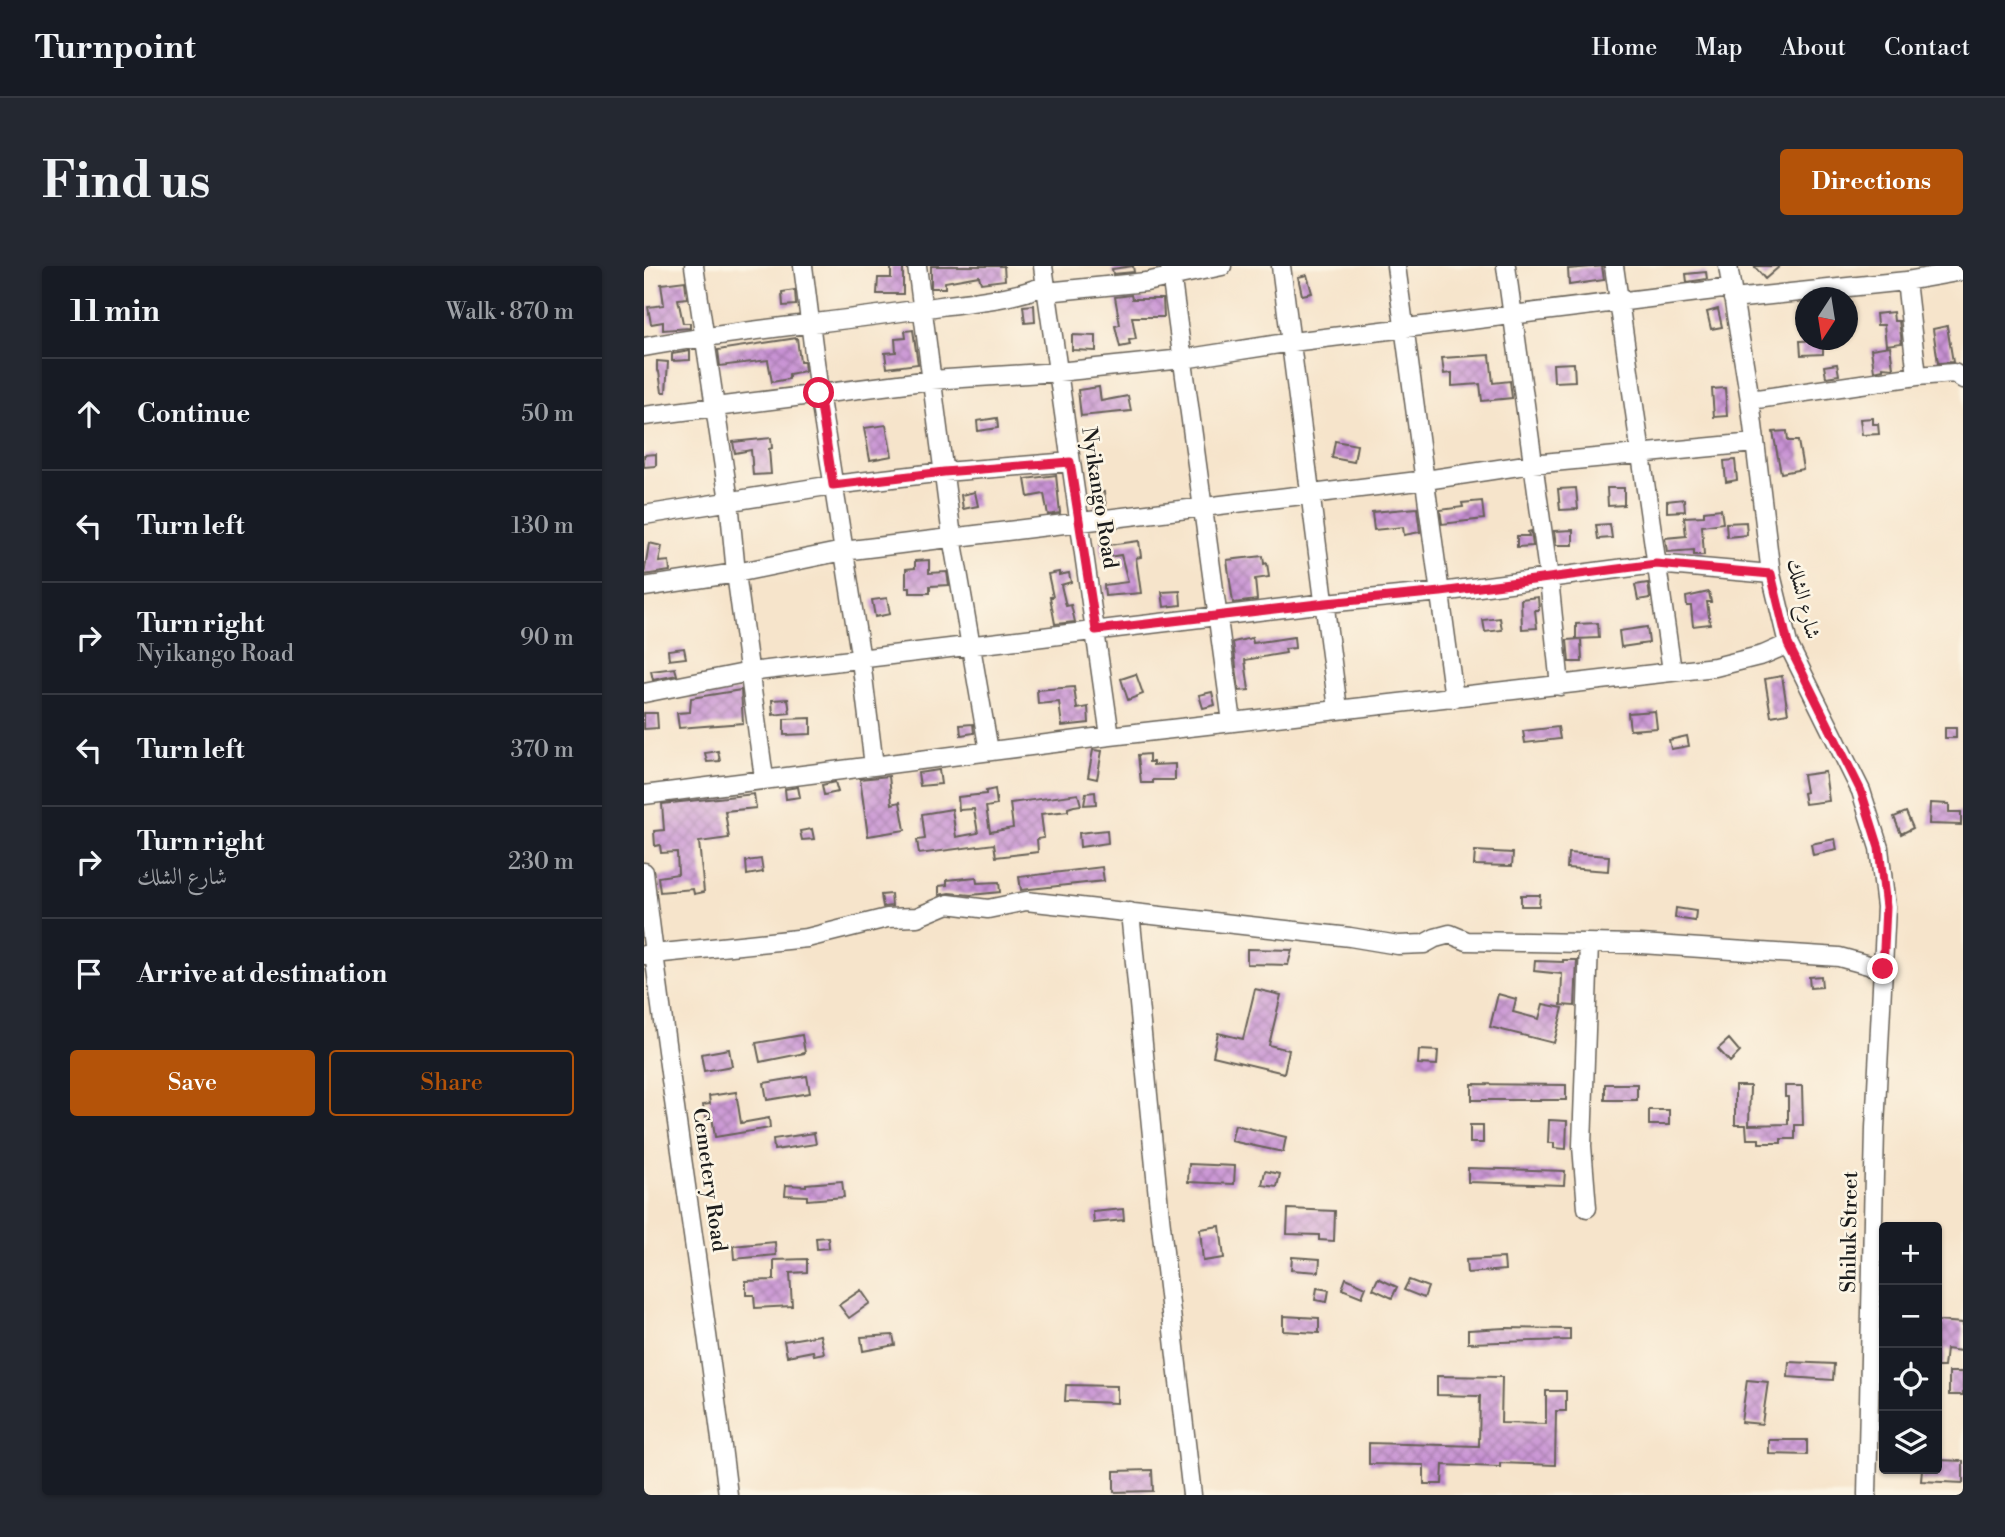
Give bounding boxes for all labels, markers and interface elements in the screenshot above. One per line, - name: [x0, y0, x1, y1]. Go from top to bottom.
- text: Turnpoint: [35, 28, 196, 69]
- text: Home: [1592, 33, 1657, 63]
- text: Map: [1695, 33, 1743, 63]
- text: About: [1781, 33, 1846, 63]
- text: Contact: [1884, 33, 1970, 63]
- button: Directions: [1780, 149, 1963, 215]
- text: Find us: [42, 152, 211, 213]
- north arrow: [1795, 287, 1858, 350]
- text: 11 min: [70, 293, 160, 331]
- text: Walk · 870 m: [446, 298, 574, 326]
- route start: [803, 377, 834, 408]
- icon: ahead: [70, 395, 108, 433]
- text: Continue: [137, 398, 250, 430]
- text: 50 m: [521, 400, 574, 428]
- street label: Nyikango Road: [1075, 425, 1123, 571]
- icon: left: [70, 507, 108, 545]
- text: Turn left: [137, 510, 245, 542]
- text: 130 m: [511, 512, 574, 540]
- street label: شارع الشلك: [1777, 556, 1826, 643]
- text: Turn right: [137, 608, 265, 640]
- icon: right: [70, 619, 108, 657]
- text: 90 m: [520, 624, 574, 652]
- text: Nyikango Road: [137, 640, 294, 668]
- icon: left: [70, 731, 108, 769]
- text: Turn left: [137, 734, 245, 766]
- text: 370 m: [511, 736, 574, 764]
- text: Turn right: [137, 826, 265, 858]
- icon: right: [70, 843, 108, 881]
- text: 230 m: [508, 848, 574, 876]
- text: شارع الشلك: [137, 863, 227, 891]
- route end: [1867, 953, 1898, 984]
- icon: arrive: [70, 955, 108, 993]
- text: Arrive at destination: [137, 958, 387, 990]
- button: Save: [70, 1050, 315, 1116]
- button: Share: [329, 1050, 574, 1116]
- street label: Cemetery Road: [686, 1106, 732, 1254]
- street label: Shiluk Street: [1836, 1170, 1864, 1293]
- map controls: [1879, 1222, 1942, 1474]
- button: +: [1879, 1222, 1942, 1285]
- button: −: [1879, 1285, 1942, 1348]
- button: locate: [1879, 1348, 1942, 1411]
- button: layers: [1879, 1411, 1942, 1474]

